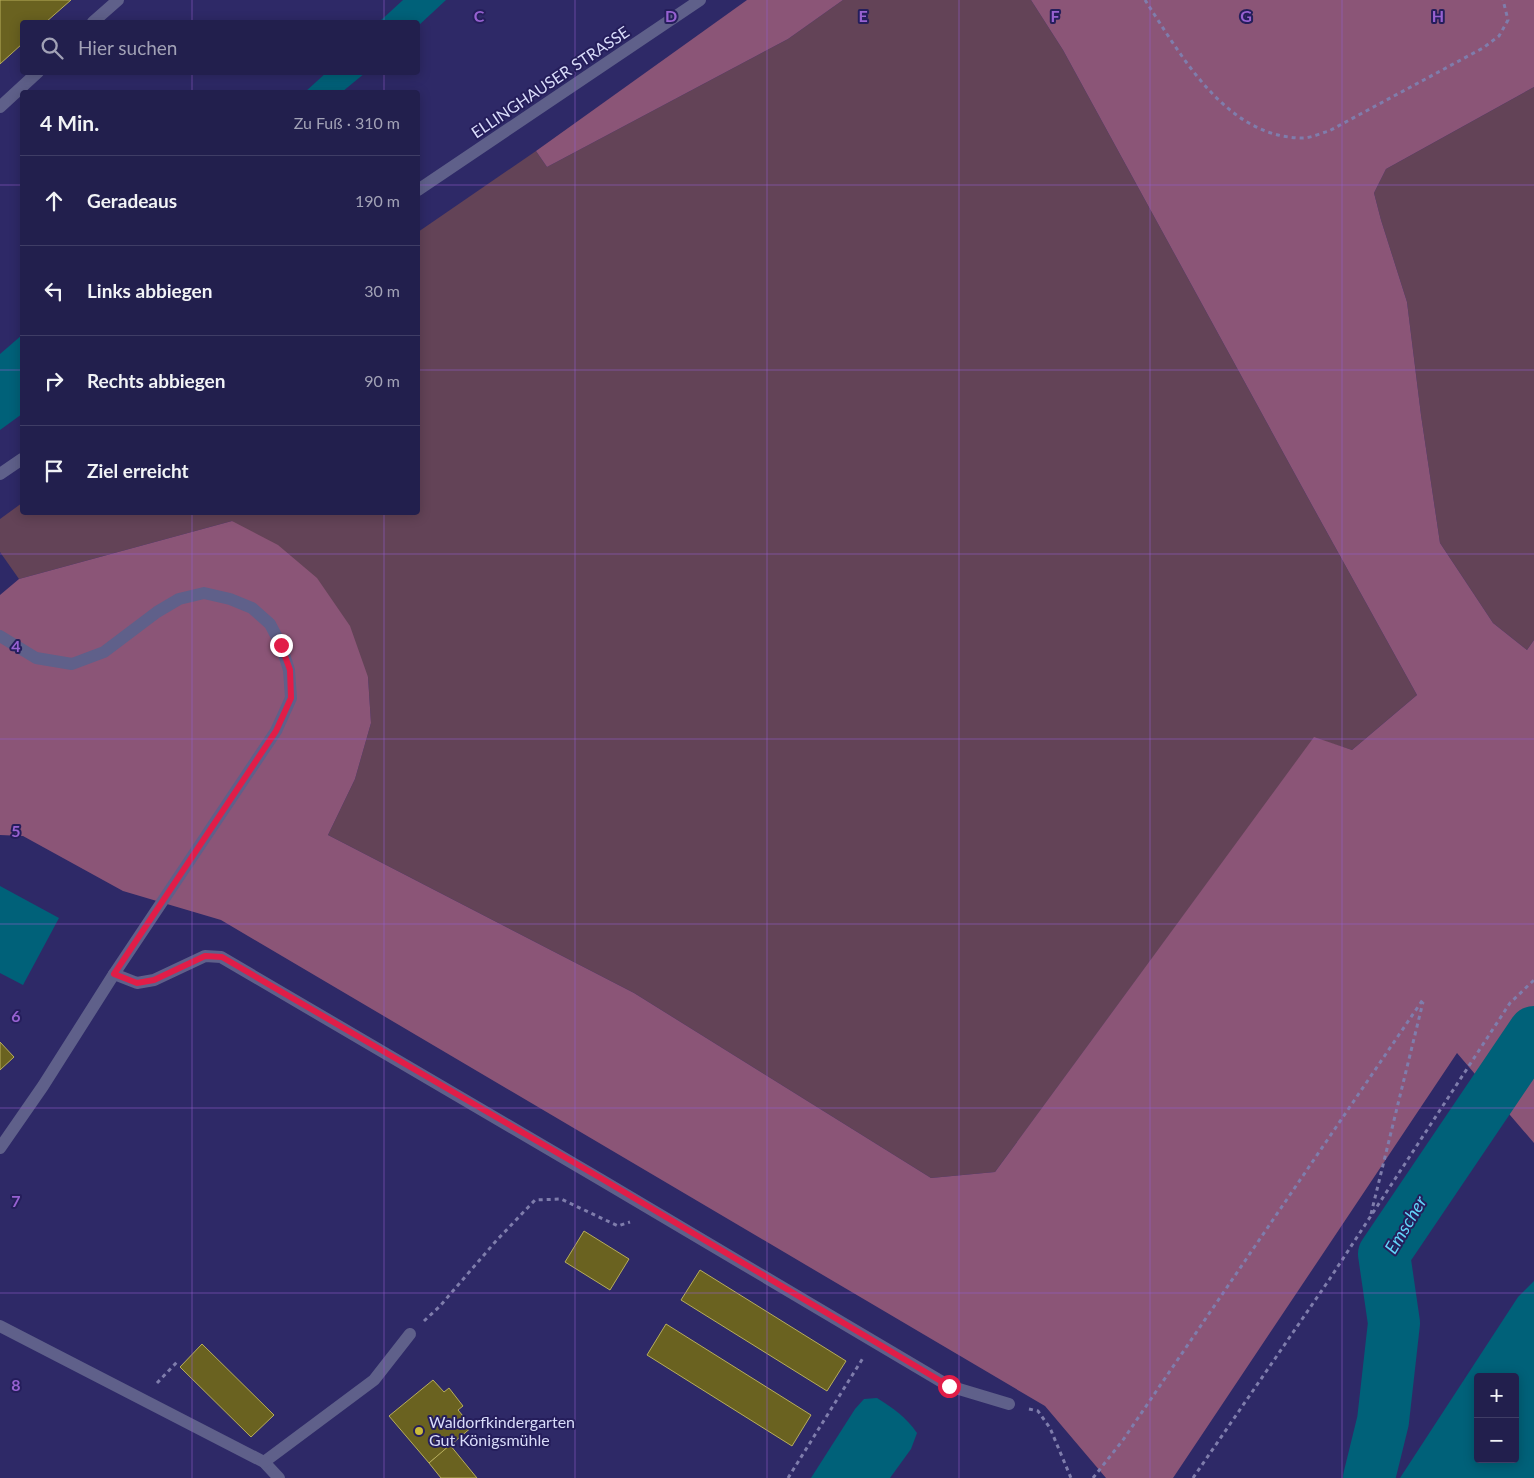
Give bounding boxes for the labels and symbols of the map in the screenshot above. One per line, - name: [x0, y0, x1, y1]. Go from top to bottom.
- text: C: [474, 6, 485, 25]
- text: D: [665, 6, 677, 25]
- text: E: [858, 6, 868, 25]
- text: F: [1050, 6, 1060, 25]
- text: G: [1240, 6, 1252, 25]
- text: H: [1432, 6, 1444, 25]
- street label: ELLINGHAUSER STRASSE: [467, 22, 632, 142]
- route end: [270, 634, 293, 657]
- text: 4: [11, 636, 21, 655]
- text: 5: [11, 821, 21, 840]
- text: 6: [11, 1006, 21, 1025]
- text: 7: [11, 1191, 21, 1210]
- water label: Emscher: [1379, 1191, 1431, 1257]
- text: 8: [11, 1375, 21, 1394]
- route start: [938, 1375, 961, 1398]
- place label: Waldorfkindergarten Gut Königsmühle: [429, 1412, 575, 1449]
- marker: Waldorfkindergarten Gut Königsmühle: [413, 1425, 425, 1437]

